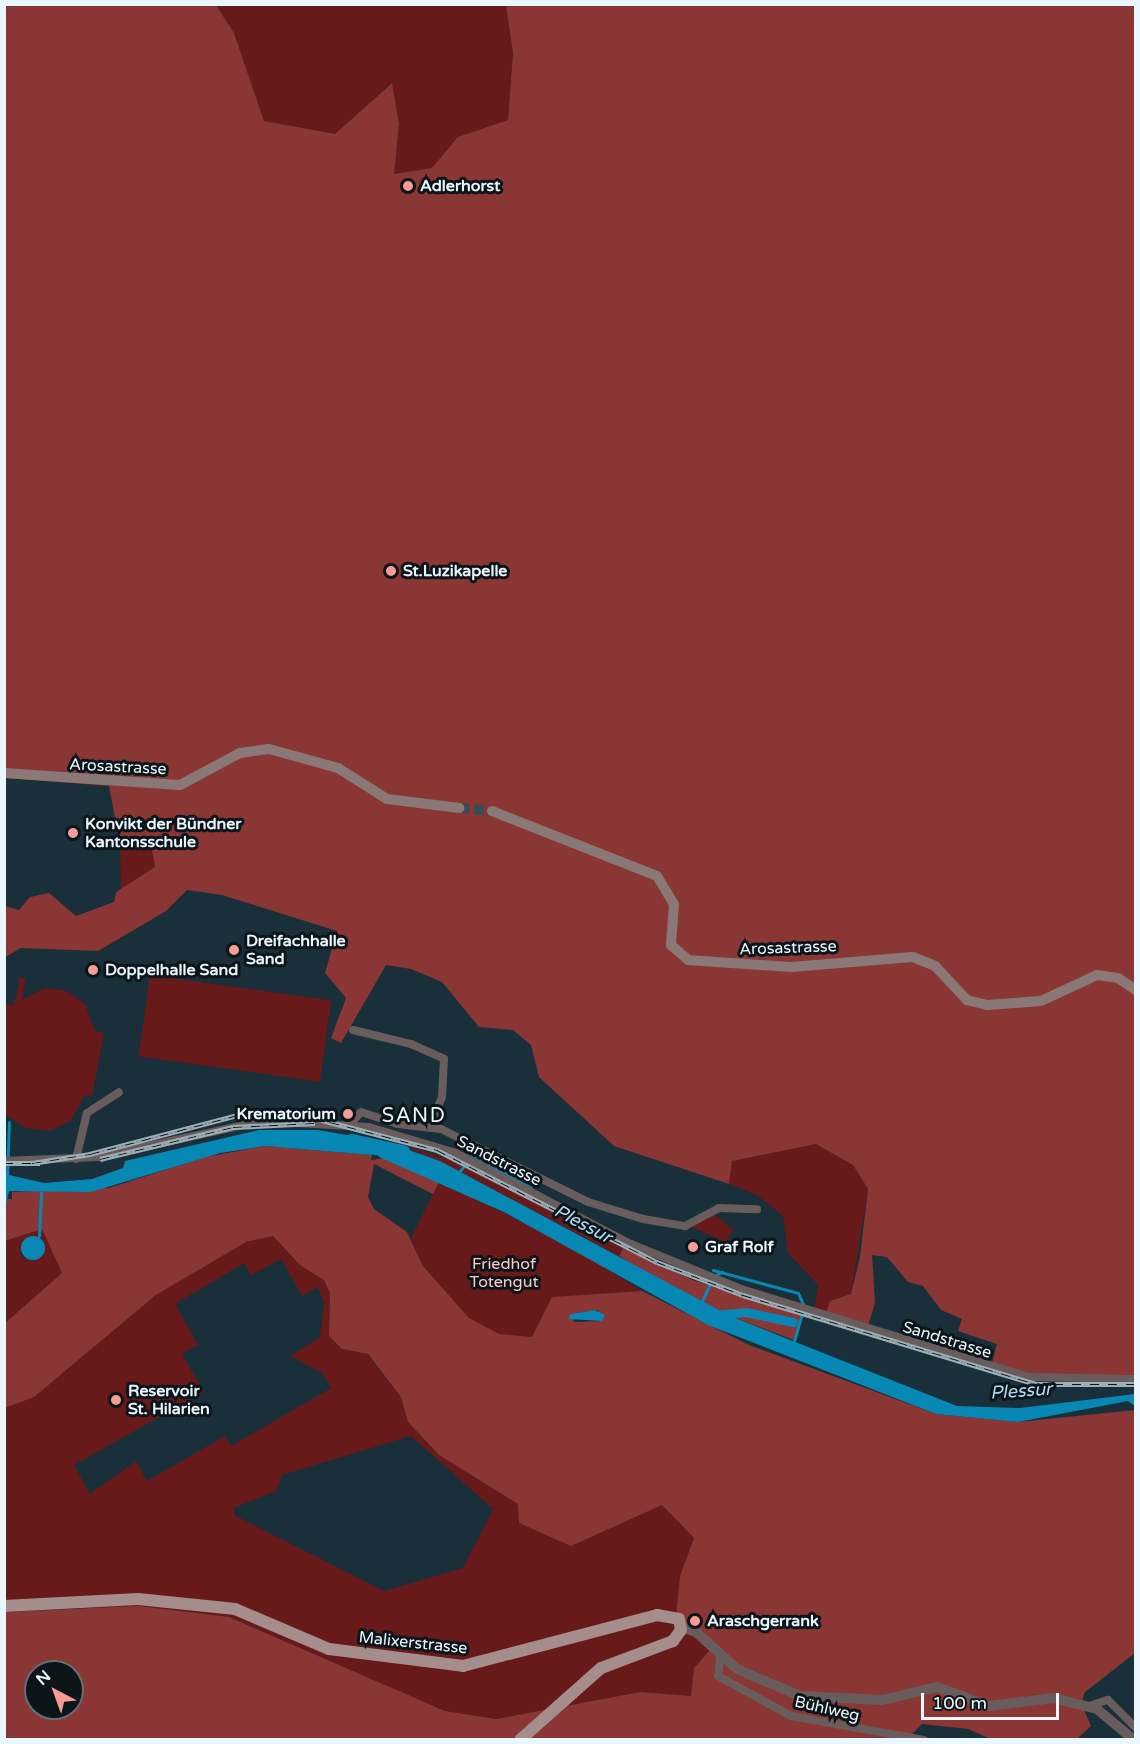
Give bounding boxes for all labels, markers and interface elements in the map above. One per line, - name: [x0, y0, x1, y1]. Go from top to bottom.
- place label: Adlerhorst: [420, 176, 500, 196]
- marker: Adlerhorst: [401, 179, 415, 193]
- place label: St.Luzikapelle: [403, 561, 507, 581]
- marker: St.Luzikapelle: [384, 564, 398, 578]
- street label: Arosastrasse: [69, 755, 167, 779]
- place label: Konvikt der Bündner Kantonsschule: [85, 814, 241, 852]
- marker: Konvikt der Bündner Kantonsschule: [66, 826, 80, 840]
- place label: Dreifachhalle Sand: [246, 931, 346, 969]
- street label: Arosastrasse: [739, 937, 837, 959]
- marker: Dreifachhalle Sand: [227, 943, 241, 957]
- place label: Doppelhalle Sand: [105, 960, 238, 980]
- marker: Doppelhalle Sand: [86, 963, 100, 977]
- place label: Krematorium: [237, 1104, 336, 1124]
- district label: SAND: [382, 1104, 446, 1128]
- marker: Krematorium: [341, 1107, 355, 1121]
- street label: Sandstrasse: [454, 1132, 544, 1190]
- water label: Plessur: [551, 1200, 615, 1248]
- place label: Graf Rolf: [705, 1237, 774, 1257]
- marker: Graf Rolf: [686, 1240, 700, 1254]
- park label: Friedhof Totengut: [469, 1254, 539, 1292]
- street label: Sandstrasse: [900, 1317, 994, 1363]
- water label: Plessur: [989, 1378, 1053, 1404]
- place label: Reservoir St. Hilarien: [128, 1381, 210, 1419]
- marker: Reservoir St. Hilarien: [109, 1393, 123, 1407]
- place label: Araschgerrank: [707, 1611, 819, 1631]
- marker: Araschgerrank: [688, 1614, 702, 1628]
- street label: Malixerstrasse: [358, 1628, 468, 1658]
- north arrow: [24, 1660, 84, 1720]
- text: N: [32, 1666, 55, 1690]
- scale bar: [924, 1681, 1062, 1719]
- street label: Bühlweg: [793, 1692, 861, 1726]
- text: 100 m: [932, 1692, 987, 1714]

